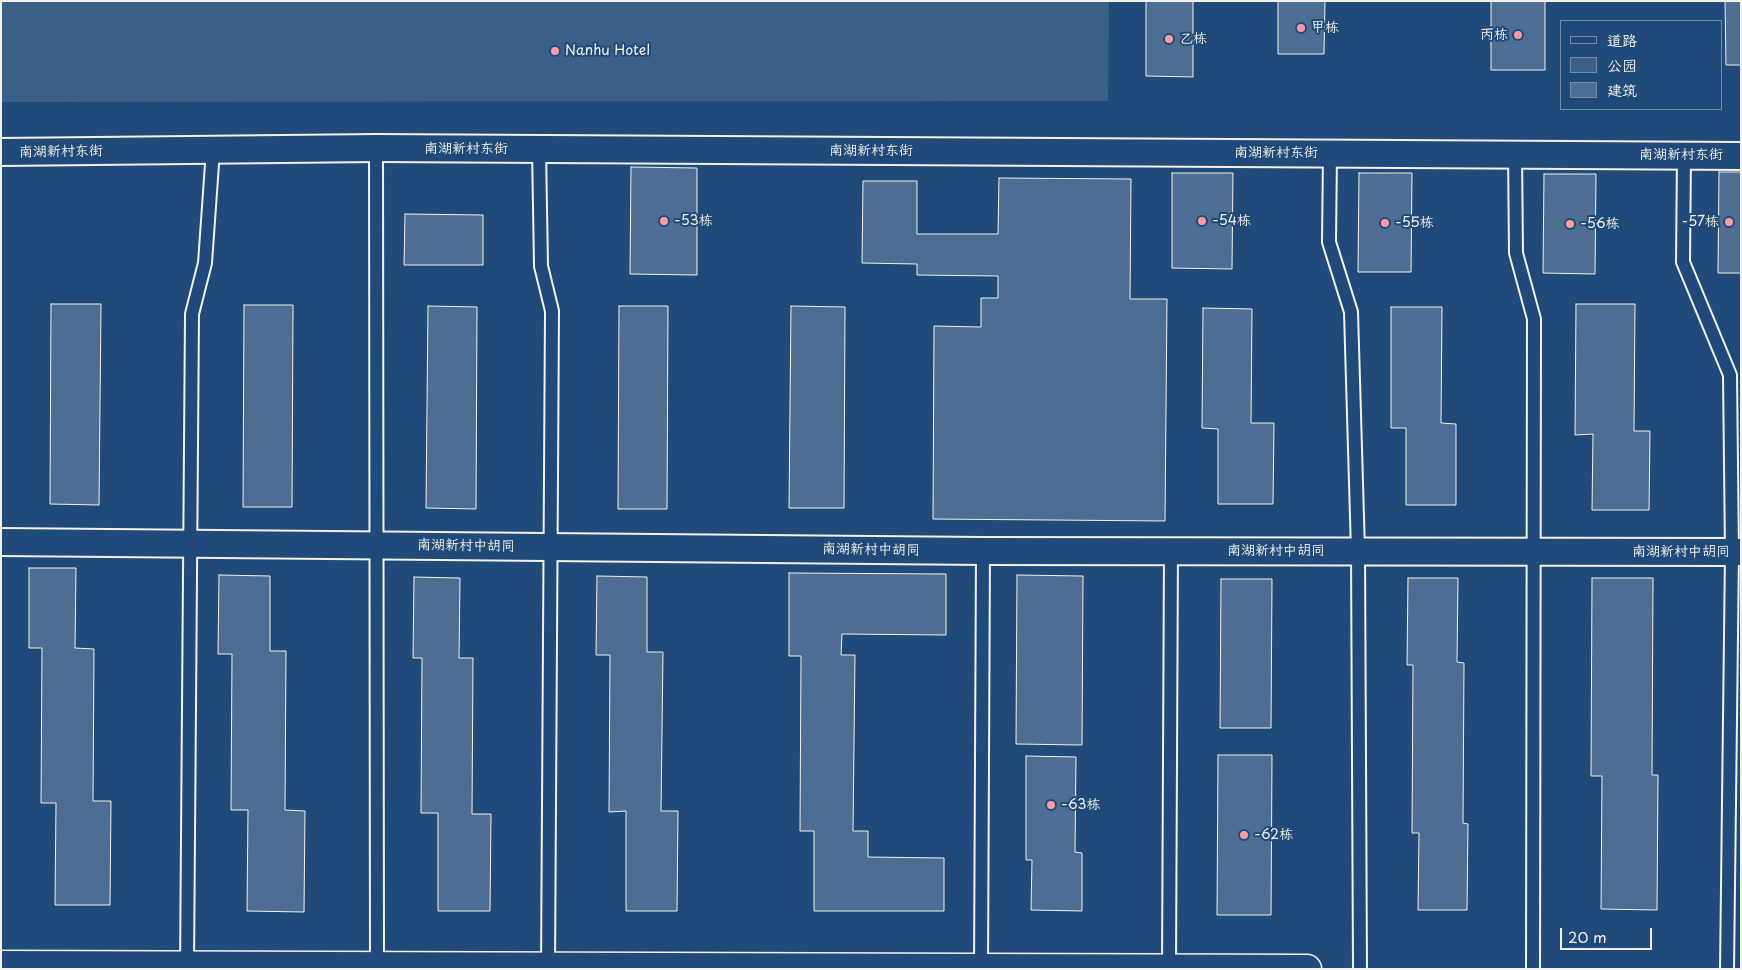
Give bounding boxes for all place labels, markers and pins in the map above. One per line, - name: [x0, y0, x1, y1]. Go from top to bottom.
- place label: 甲栋: [1311, 20, 1339, 36]
- marker: 甲栋: [1295, 22, 1307, 34]
- place label: 丙栋: [1480, 27, 1508, 43]
- marker: 丙栋: [1512, 29, 1524, 41]
- place label: 乙栋: [1179, 31, 1207, 47]
- marker: 乙栋: [1163, 33, 1175, 45]
- place label: Nanhu Hotel: [565, 43, 650, 59]
- marker: Nanhu Hotel: [549, 45, 561, 57]
- place label: -53栋: [674, 213, 713, 229]
- place label: -54栋: [1212, 213, 1251, 229]
- place label: -57栋: [1681, 214, 1719, 230]
- marker: -53栋: [658, 215, 670, 227]
- marker: -54栋: [1196, 215, 1208, 227]
- place label: -55栋: [1395, 215, 1434, 231]
- place label: -56栋: [1580, 216, 1619, 232]
- marker: -57栋: [1723, 216, 1735, 228]
- marker: -55栋: [1379, 217, 1391, 229]
- marker: -56栋: [1564, 218, 1576, 230]
- place label: -63栋: [1061, 797, 1101, 813]
- marker: -63栋: [1045, 799, 1057, 811]
- place label: -62栋: [1254, 827, 1293, 843]
- marker: -62栋: [1238, 829, 1250, 841]

